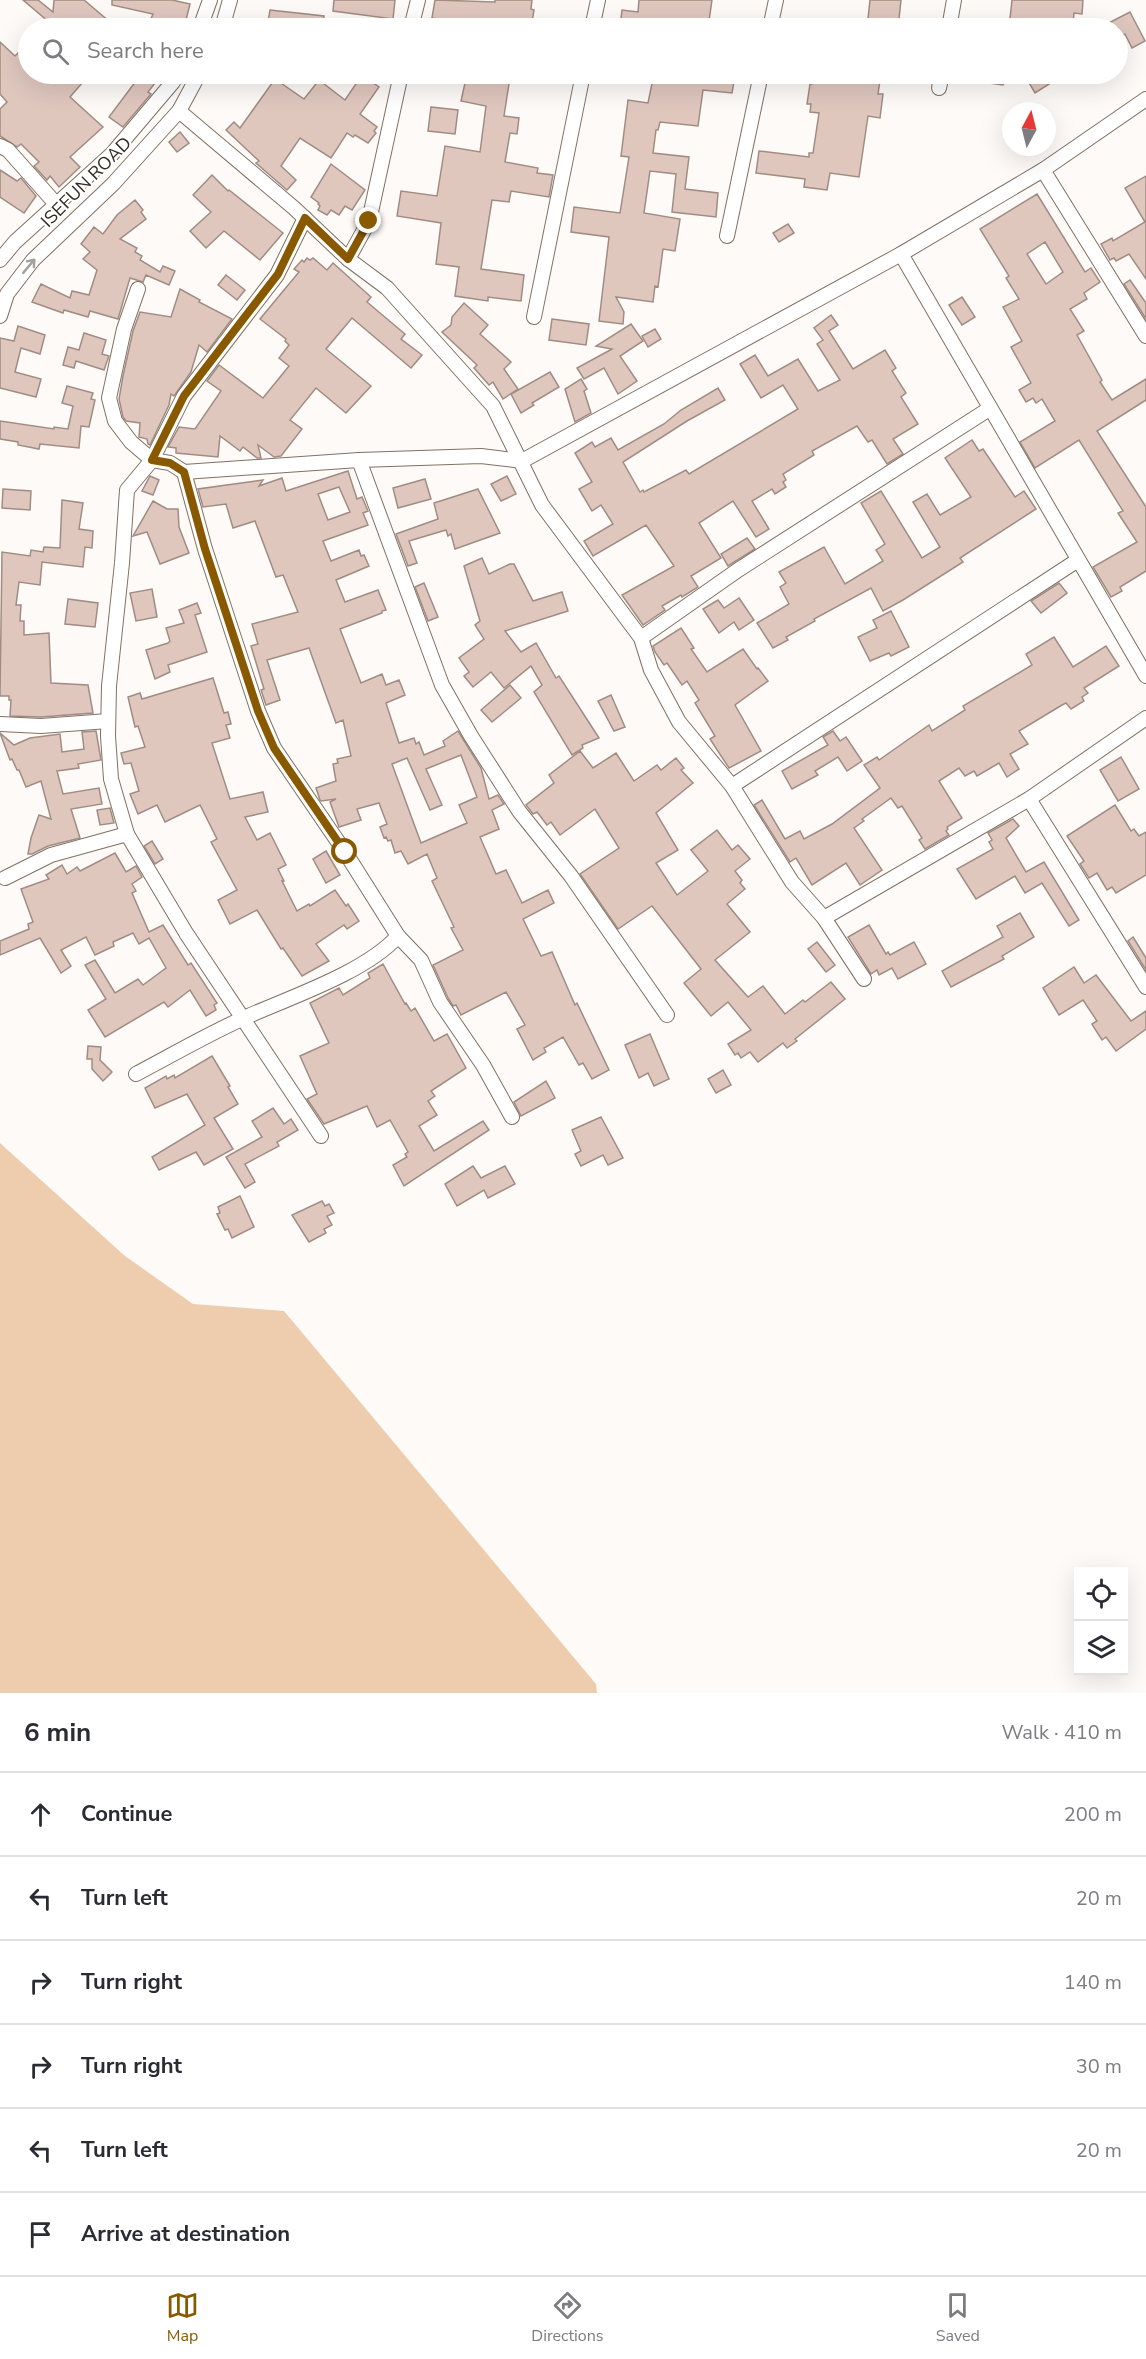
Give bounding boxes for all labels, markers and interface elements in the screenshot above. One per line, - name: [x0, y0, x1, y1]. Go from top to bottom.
- search box: [18, 18, 1128, 84]
- icon: search: [39, 35, 72, 68]
- text: Search here: [87, 36, 204, 66]
- north arrow: [1002, 102, 1056, 156]
- street label: ISEFUN ROAD: [35, 131, 137, 233]
- route end: [355, 207, 381, 233]
- one-way arrow: [22, 259, 36, 274]
- route start: [331, 838, 357, 864]
- map controls: [1074, 1567, 1128, 1675]
- button: locate: [1074, 1567, 1128, 1621]
- button: layers: [1074, 1621, 1128, 1675]
- text: 6 min: [24, 1715, 91, 1750]
- text: Walk · 410 m: [1002, 1719, 1122, 1746]
- icon: ahead: [24, 1798, 57, 1831]
- text: Continue: [81, 1799, 172, 1829]
- text: 200 m: [1064, 1801, 1122, 1828]
- icon: left: [24, 1882, 57, 1915]
- text: Turn left: [81, 1883, 168, 1913]
- text: 20 m: [1076, 1885, 1122, 1912]
- icon: right: [24, 1966, 57, 1999]
- text: Turn right: [81, 1967, 182, 1997]
- text: 140 m: [1064, 1969, 1122, 1996]
- icon: right: [24, 2050, 57, 2083]
- text: Turn right: [81, 2051, 182, 2081]
- text: 30 m: [1076, 2053, 1122, 2080]
- icon: left: [24, 2134, 57, 2167]
- text: Turn left: [81, 2135, 168, 2165]
- text: 20 m: [1076, 2137, 1122, 2164]
- icon: arrive: [24, 2218, 57, 2251]
- text: Arrive at destination: [81, 2219, 290, 2249]
- tab: Map: [166, 2289, 199, 2347]
- tab: Directions: [531, 2289, 603, 2347]
- tab: Saved: [936, 2289, 980, 2347]

